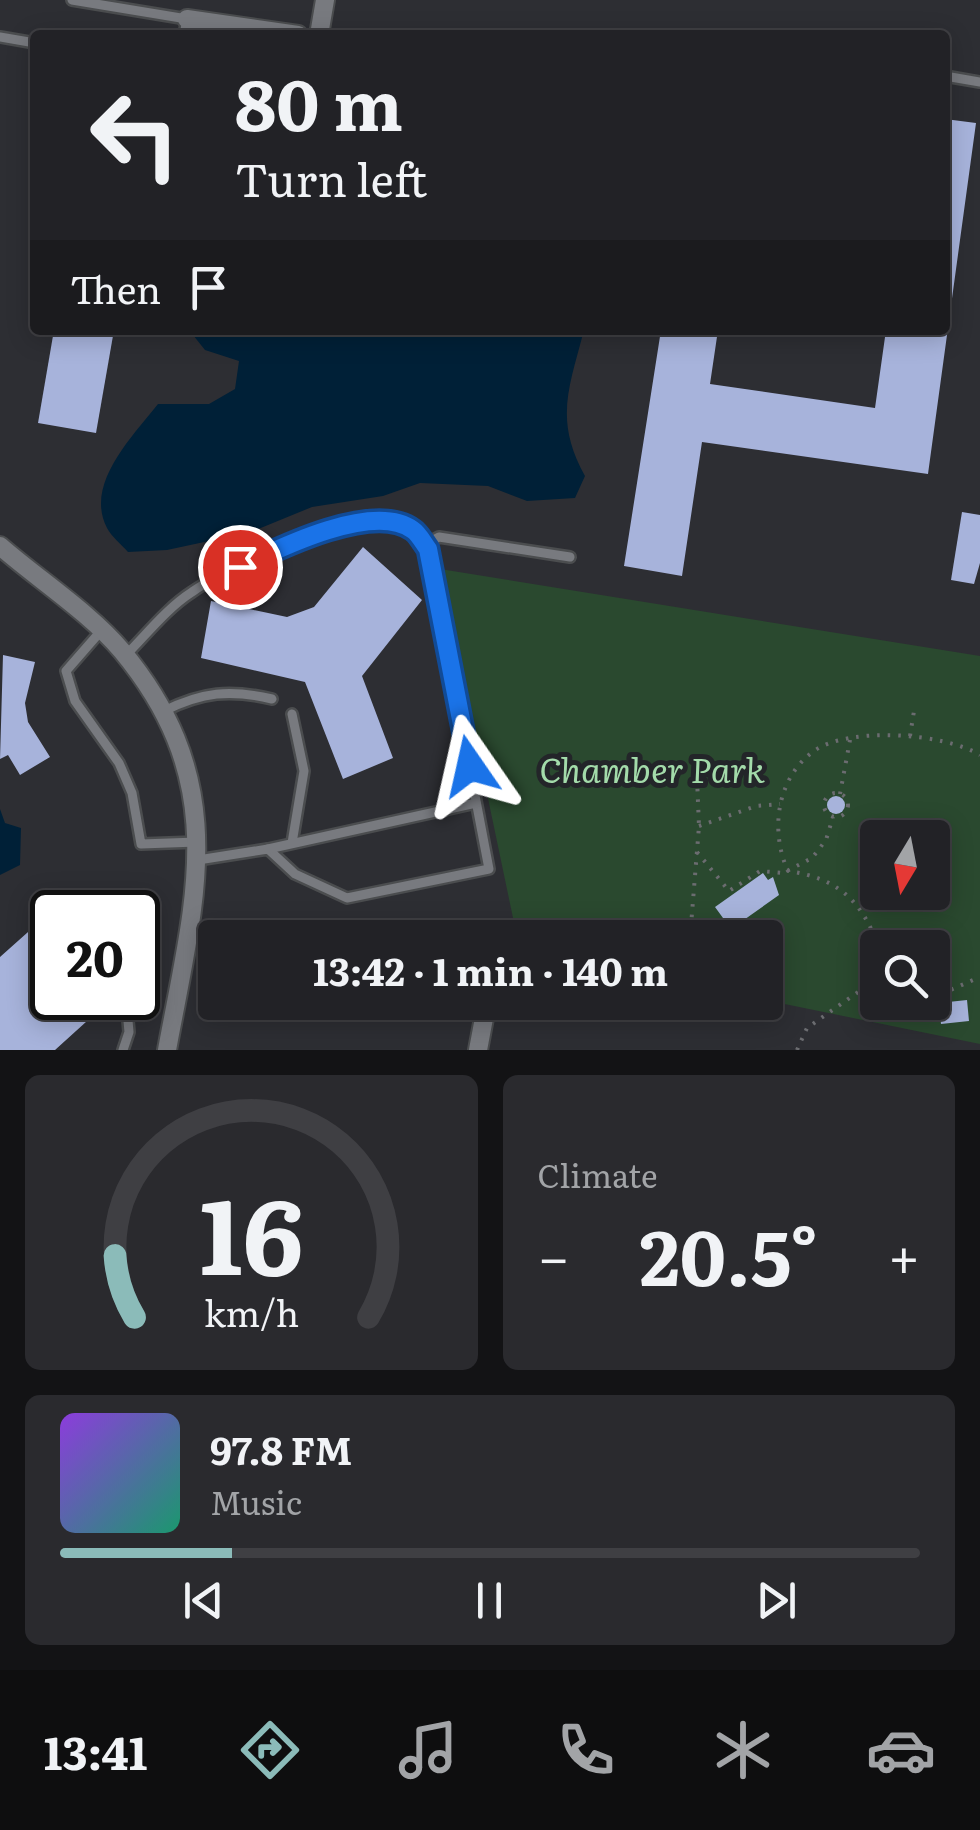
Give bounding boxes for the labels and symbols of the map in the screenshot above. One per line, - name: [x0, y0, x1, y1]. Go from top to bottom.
- pin: [198, 525, 283, 610]
- position arrow: [418, 714, 522, 818]
- park label: Chamber Park: [539, 742, 765, 794]
- north arrow: [860, 820, 950, 910]
- speed limit sign: 20: [30, 890, 160, 1020]

